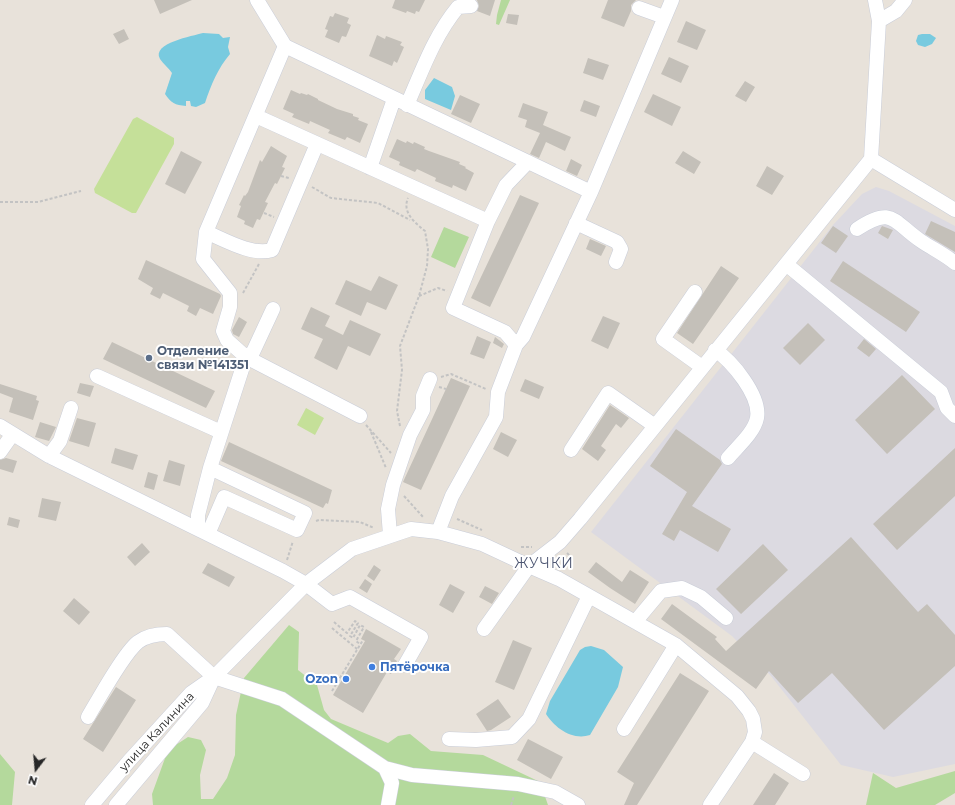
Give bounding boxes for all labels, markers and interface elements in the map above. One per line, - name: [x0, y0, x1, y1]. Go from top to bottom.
- place label: Отделение связи №141351: [157, 344, 249, 372]
- marker: Отделение связи №141351: [144, 353, 154, 363]
- district label: ЖУЧКИ: [514, 556, 574, 572]
- place label: Пятёрочка: [380, 660, 450, 674]
- marker: Пятёрочка: [367, 662, 377, 672]
- place label: Ozon: [305, 672, 338, 686]
- marker: Ozon: [341, 674, 351, 684]
- street label: улица Калинина: [117, 689, 197, 775]
- north arrow: [16, 749, 56, 789]
- text: N: [26, 773, 39, 788]

